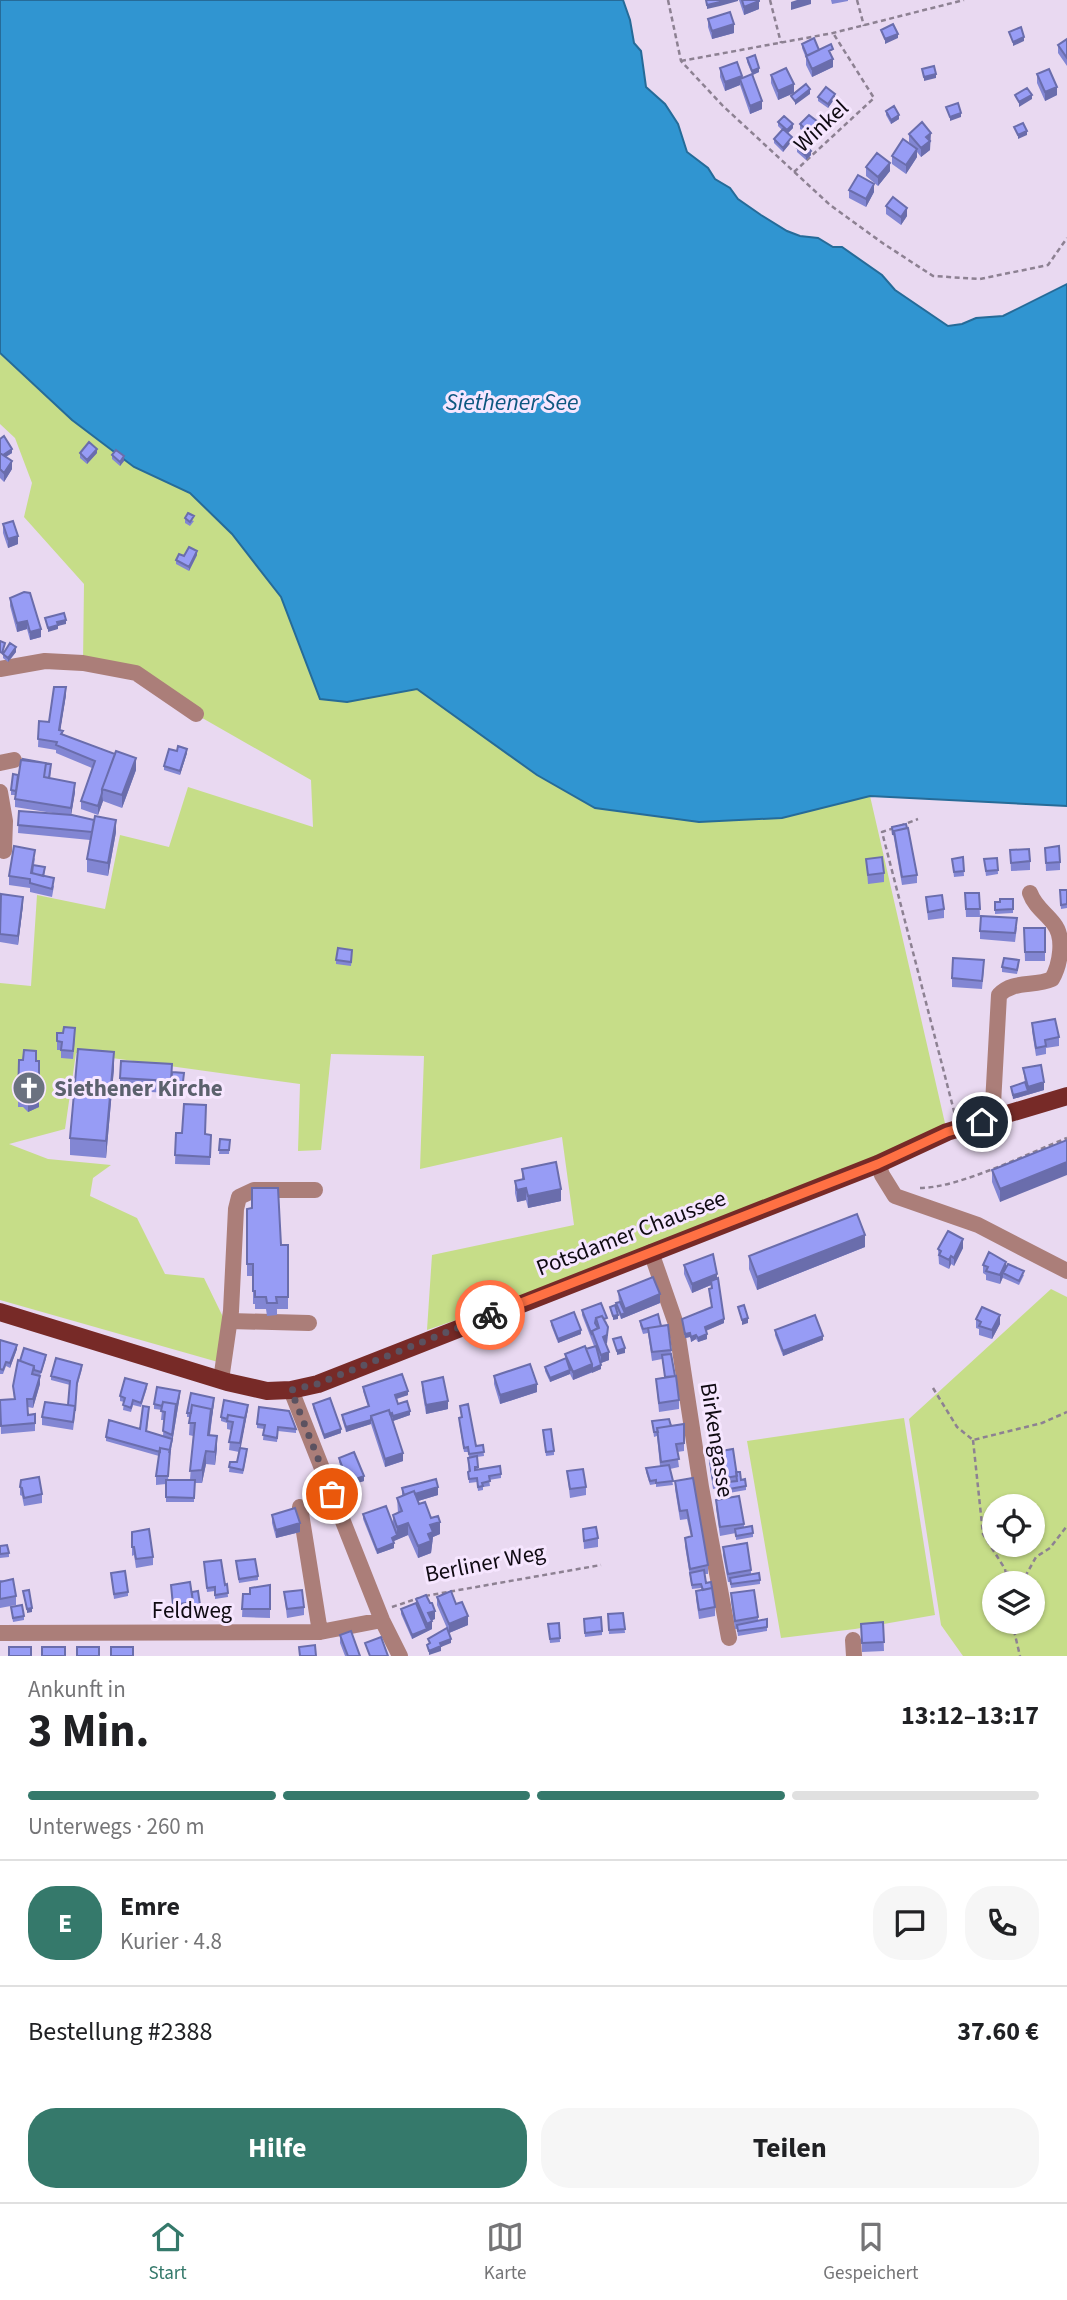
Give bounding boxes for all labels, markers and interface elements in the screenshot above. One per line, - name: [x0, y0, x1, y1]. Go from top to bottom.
- street label: Winkel: [786, 92, 856, 160]
- water label: Siethener See: [445, 385, 579, 420]
- church icon: Siethener Kirche: [10, 1069, 48, 1107]
- place label: Siethener Kirche: [54, 1072, 223, 1105]
- pin: [952, 1092, 1012, 1152]
- icon: home: [963, 1103, 1001, 1141]
- street label: Potsdamer Chaussee: [531, 1182, 731, 1284]
- courier: [455, 1280, 525, 1350]
- icon: bike: [471, 1296, 509, 1334]
- street label: Birkengasse: [692, 1380, 742, 1500]
- pin: [302, 1464, 362, 1524]
- icon: bag: [313, 1475, 351, 1513]
- map controls: [982, 1494, 1045, 1634]
- button: locate: [982, 1494, 1045, 1557]
- street label: Berliner Weg: [422, 1535, 548, 1591]
- button: layers: [982, 1571, 1045, 1634]
- street label: Feldweg: [152, 1594, 233, 1627]
- text: Ankunft in: [28, 1673, 126, 1706]
- text: 13:12–13:17: [901, 1697, 1039, 1734]
- text: 3 Min.: [28, 1699, 149, 1764]
- text: Unterwegs · 260 m: [28, 1810, 204, 1843]
- button: chat: [873, 1886, 947, 1960]
- button: phone: [965, 1886, 1039, 1960]
- text: Emre: [120, 1888, 180, 1925]
- text: E: [58, 1905, 72, 1942]
- text: Kurier · 4.8: [120, 1925, 222, 1958]
- text: Bestellung #2388: [28, 2013, 212, 2050]
- text: 37.60 €: [957, 2013, 1039, 2050]
- button: Hilfe: [28, 2108, 527, 2188]
- button: Teilen: [541, 2108, 1039, 2188]
- tab: Start: [148, 2218, 187, 2287]
- tab: Karte: [484, 2218, 526, 2287]
- tab: Gespeichert: [823, 2218, 919, 2287]

